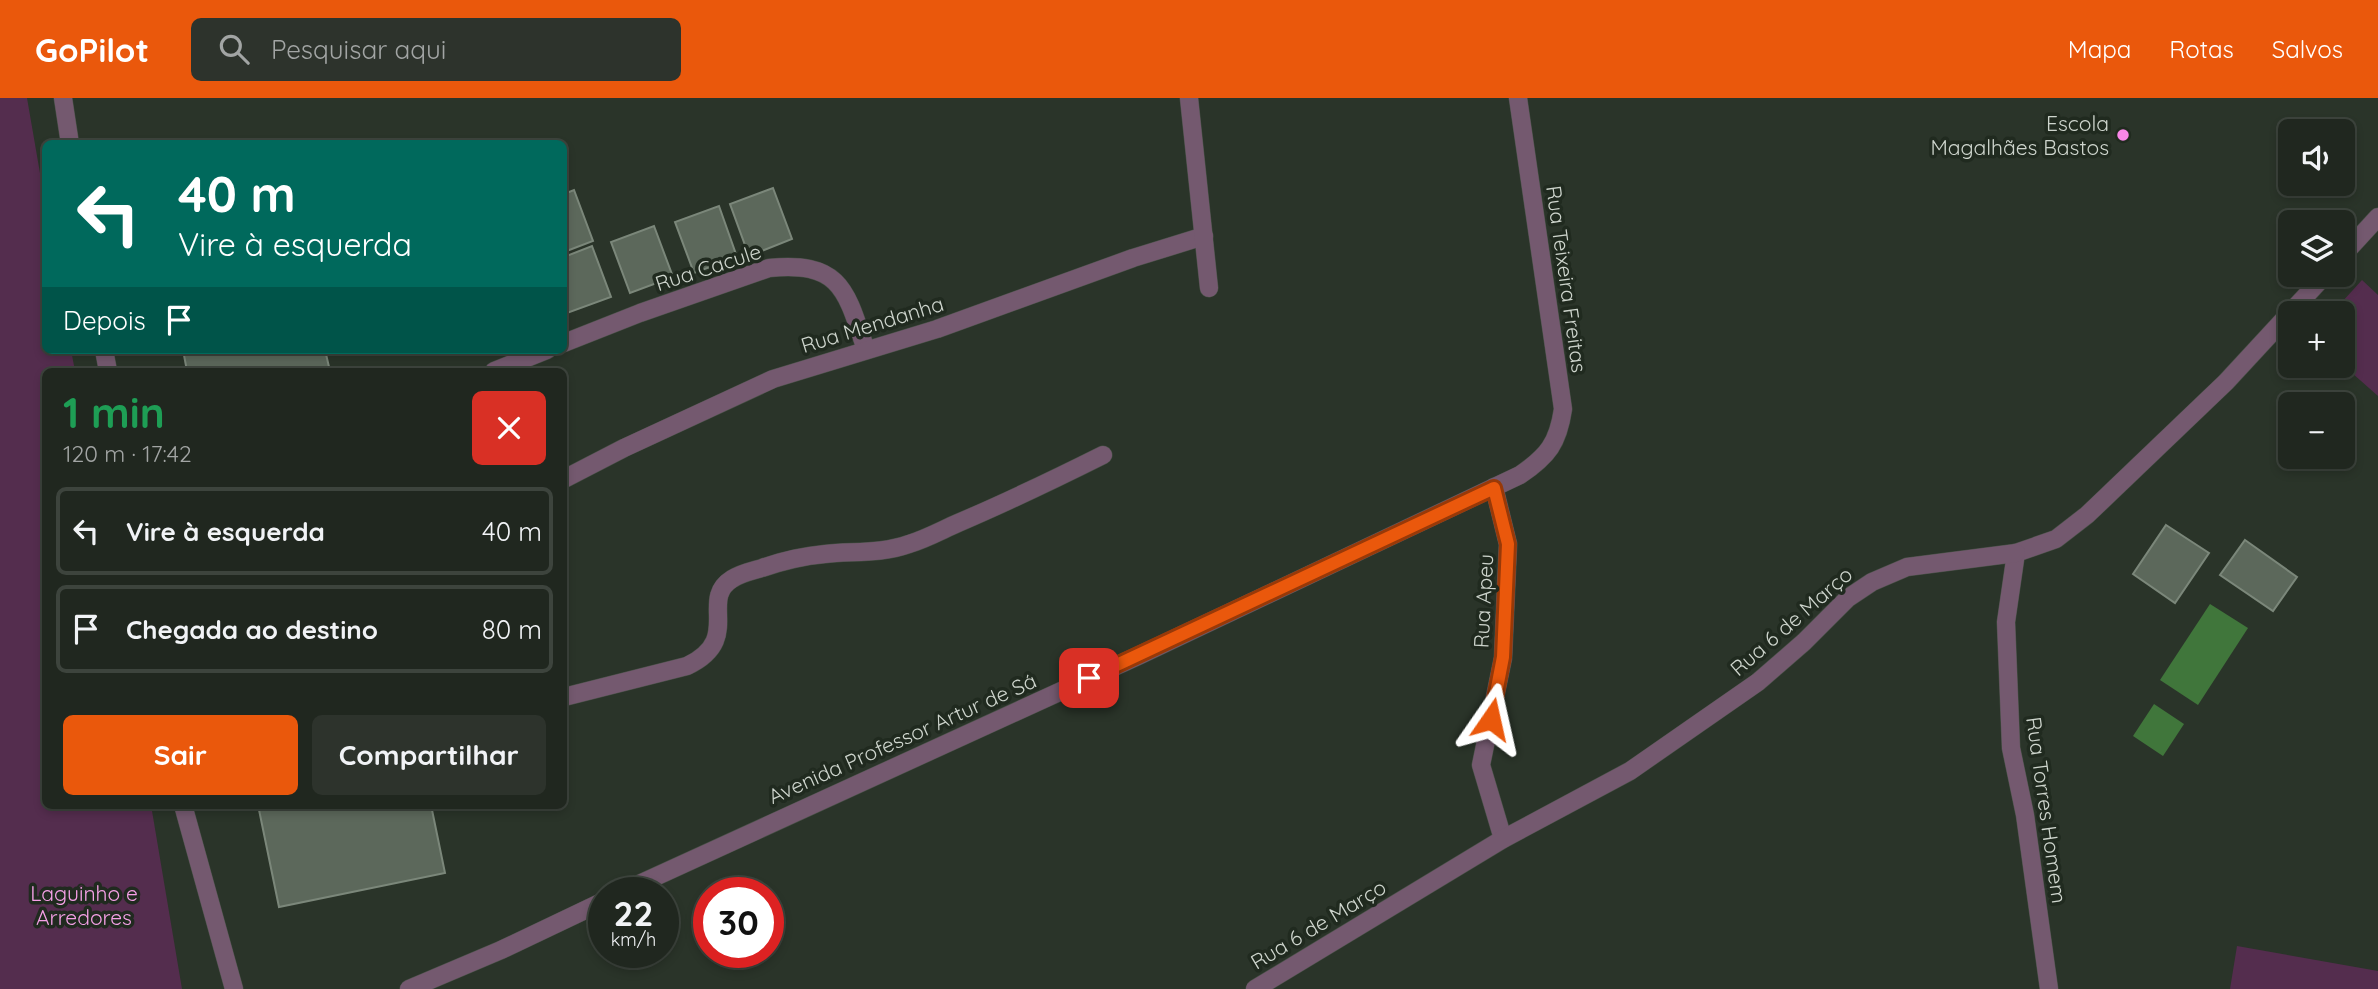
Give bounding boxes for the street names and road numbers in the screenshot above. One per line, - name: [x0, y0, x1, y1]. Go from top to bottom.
- street label: Rua Teixeira Freitas: [1541, 184, 1593, 374]
- street label: Rua Cacule: [652, 238, 764, 296]
- street label: Rua Mendanha: [797, 290, 947, 358]
- street label: Rua Apeu: [1468, 553, 1498, 649]
- street label: Rua 6 de Março: [1725, 561, 1857, 681]
- street label: Avenida Professor Artur de Sá: [764, 667, 1040, 809]
- street label: Rua Torres Homem: [2021, 715, 2073, 905]
- street label: Rua 6 de Março: [1246, 873, 1390, 975]

